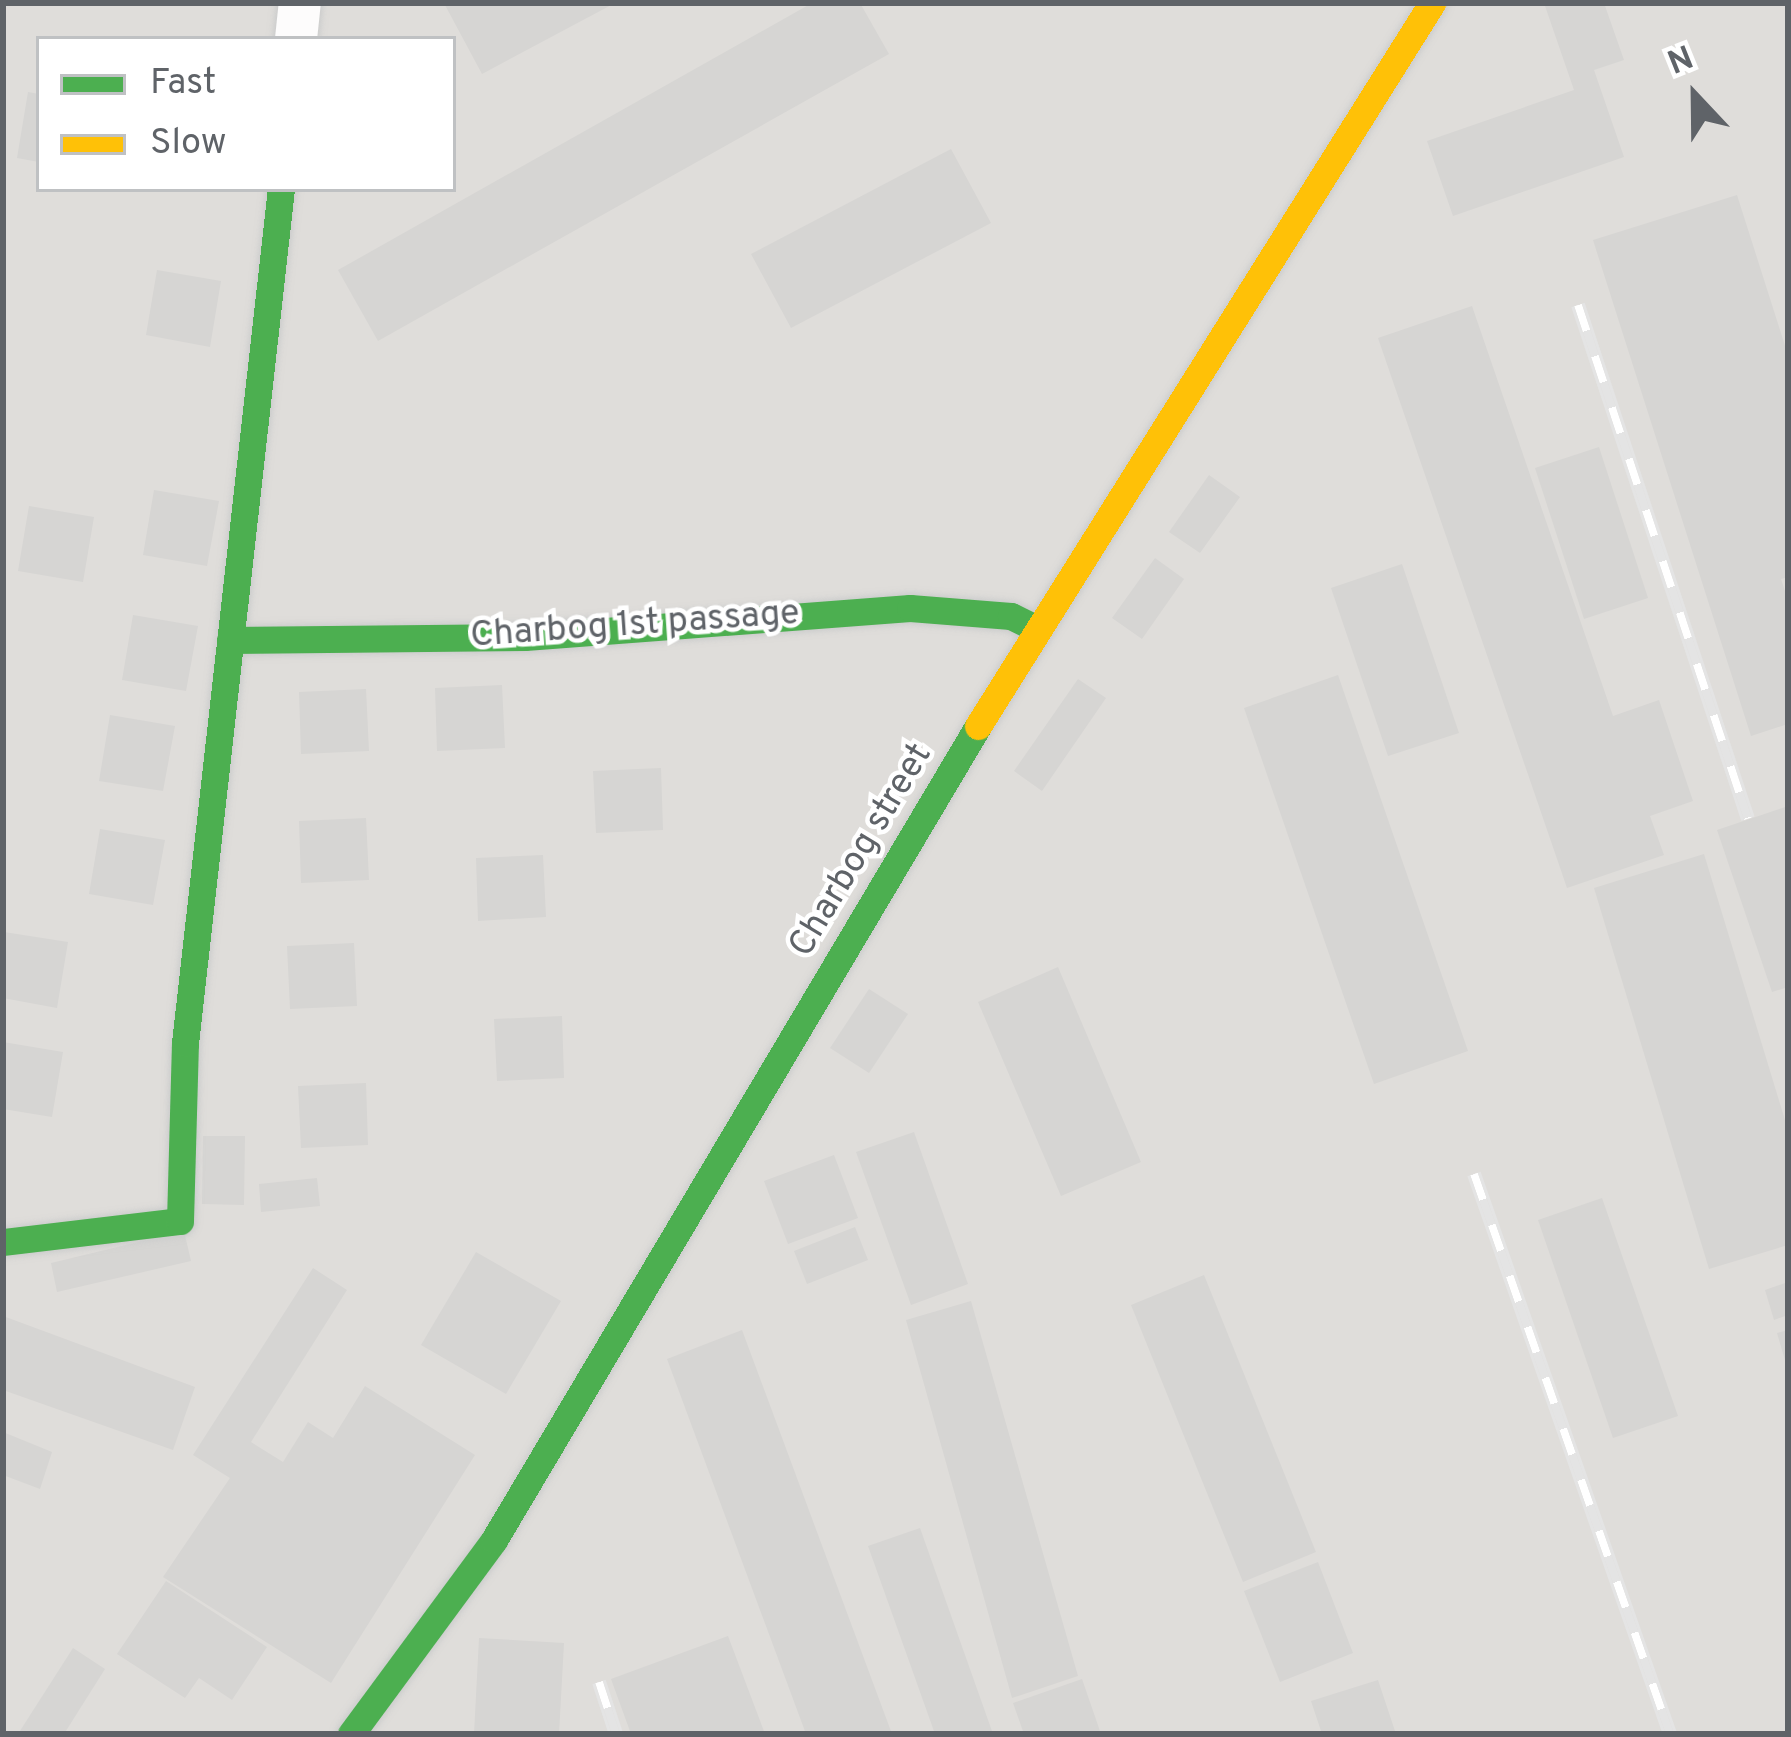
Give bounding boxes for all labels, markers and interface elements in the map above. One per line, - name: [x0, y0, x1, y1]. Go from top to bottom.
- legend: [36, 36, 456, 192]
- north arrow: [1635, 36, 1755, 156]
- text: N: [1663, 39, 1700, 87]
- text: Fast: [150, 61, 216, 107]
- text: Slow: [150, 121, 226, 167]
- street label: Chаrbog 1st passage: [469, 593, 801, 659]
- street label: Charbog street: [781, 736, 943, 966]

